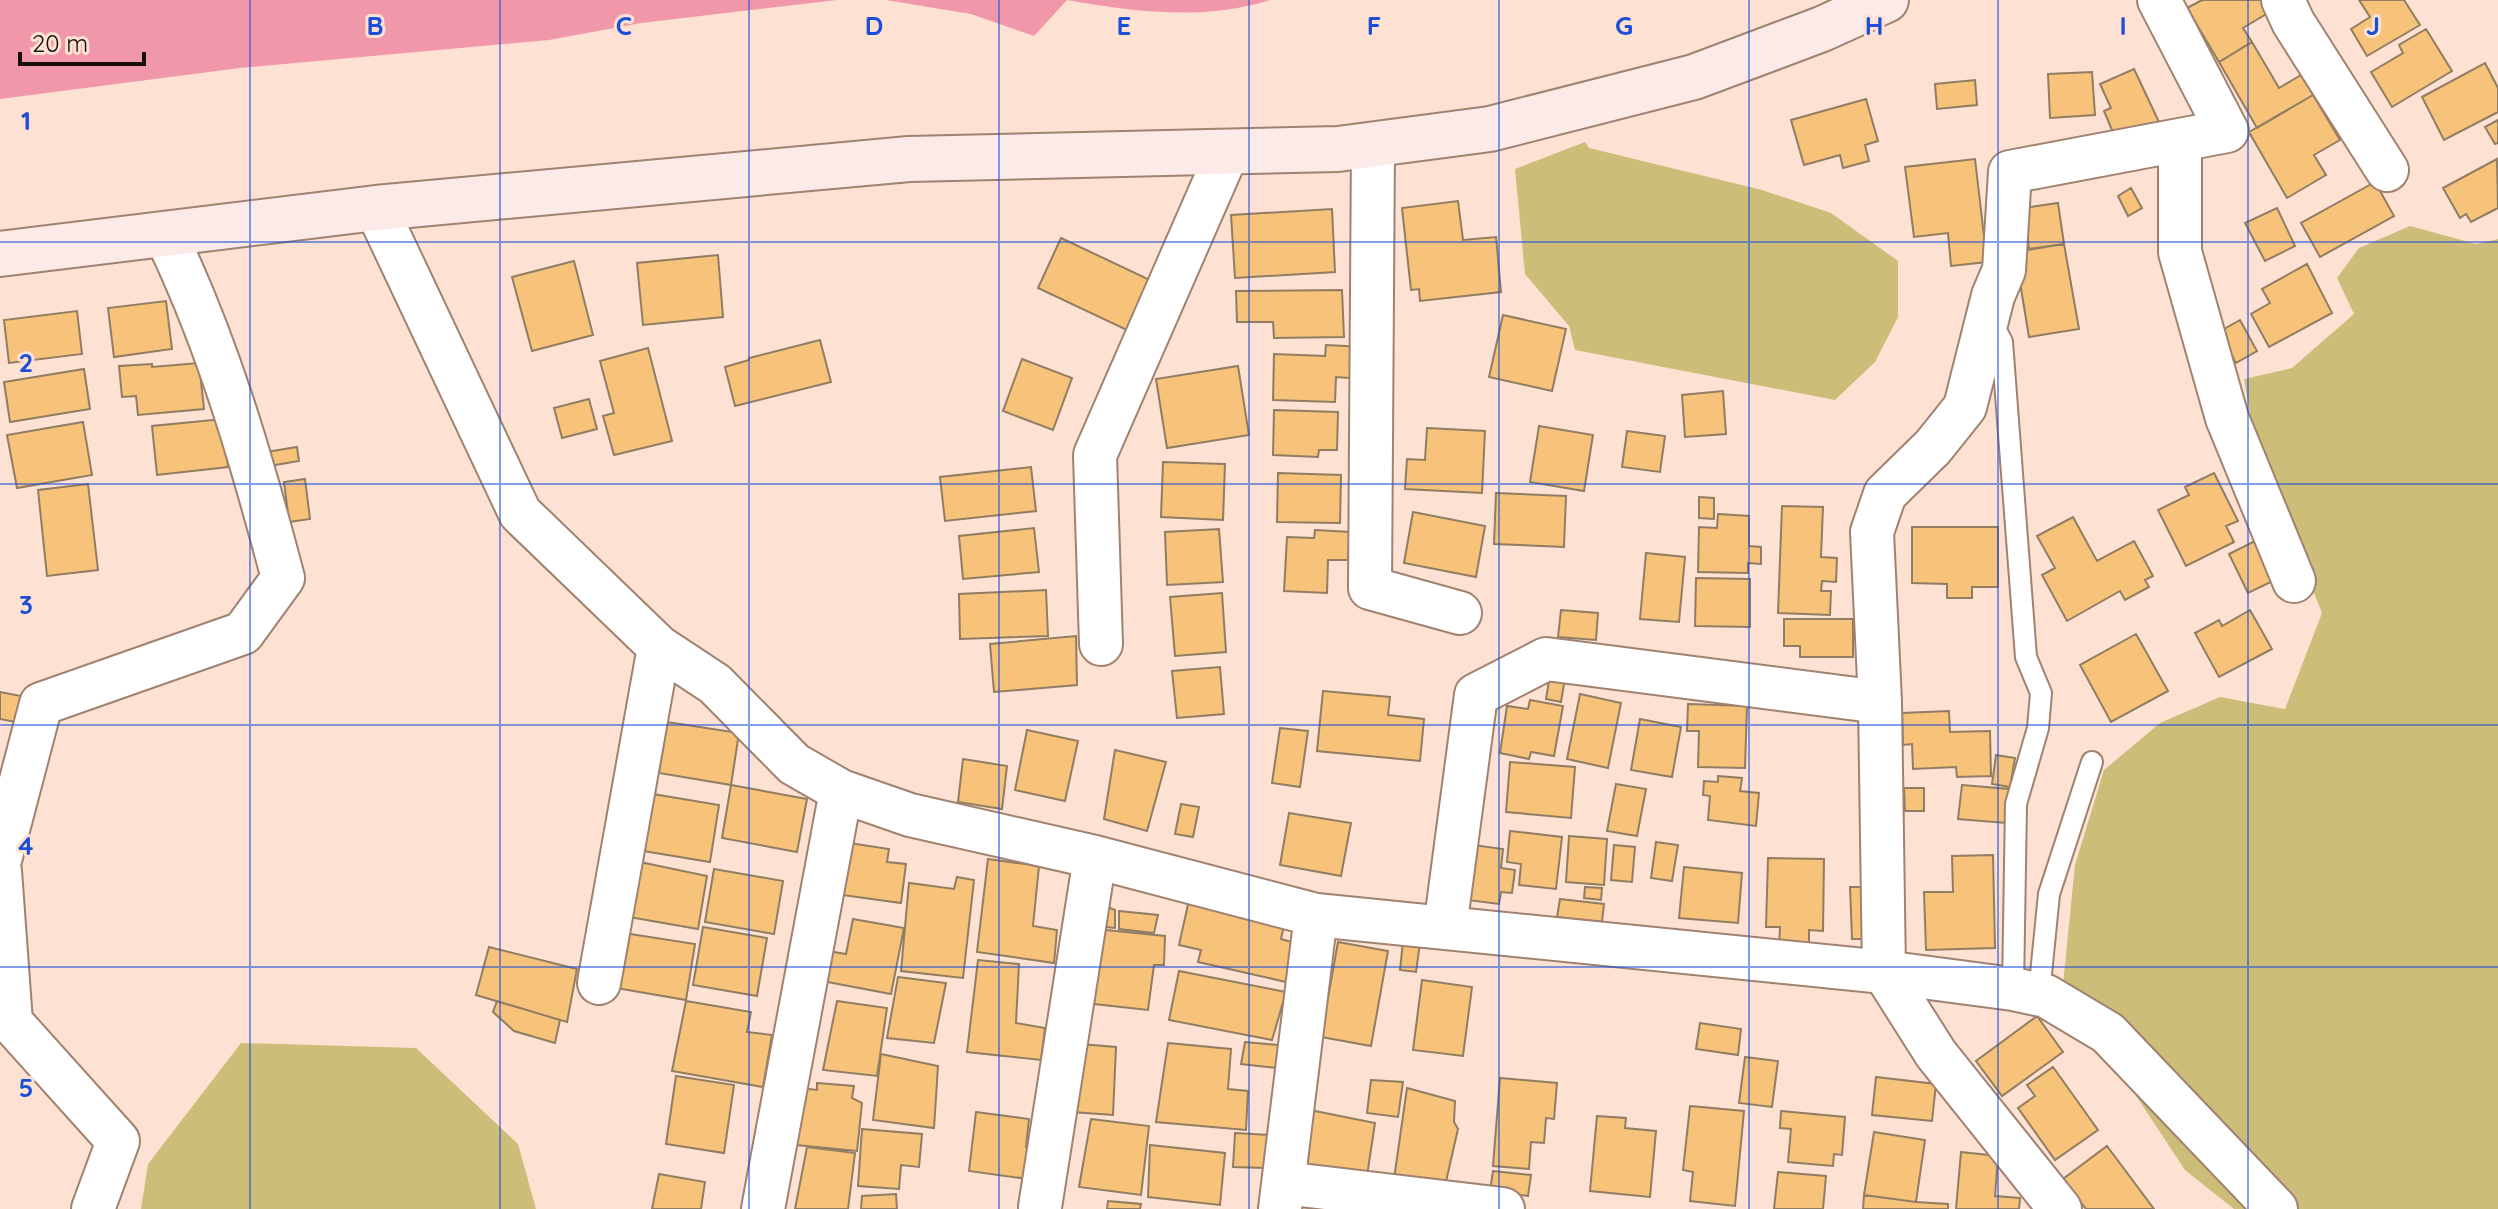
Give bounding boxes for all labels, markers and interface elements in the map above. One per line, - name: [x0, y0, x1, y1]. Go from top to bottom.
- text: B: [366, 9, 384, 42]
- text: C: [616, 9, 632, 42]
- text: D: [865, 9, 883, 42]
- text: E: [1117, 9, 1131, 42]
- text: F: [1367, 9, 1381, 42]
- text: G: [1615, 9, 1633, 42]
- text: H: [1865, 9, 1883, 42]
- text: I: [2119, 9, 2127, 42]
- text: J: [2366, 9, 2380, 42]
- scale bar: [20, 16, 144, 66]
- text: 20 m: [32, 28, 88, 58]
- text: 1: [21, 104, 31, 137]
- text: 2: [19, 346, 33, 379]
- text: 3: [19, 588, 33, 621]
- text: 4: [18, 829, 34, 862]
- text: 5: [19, 1071, 33, 1104]

